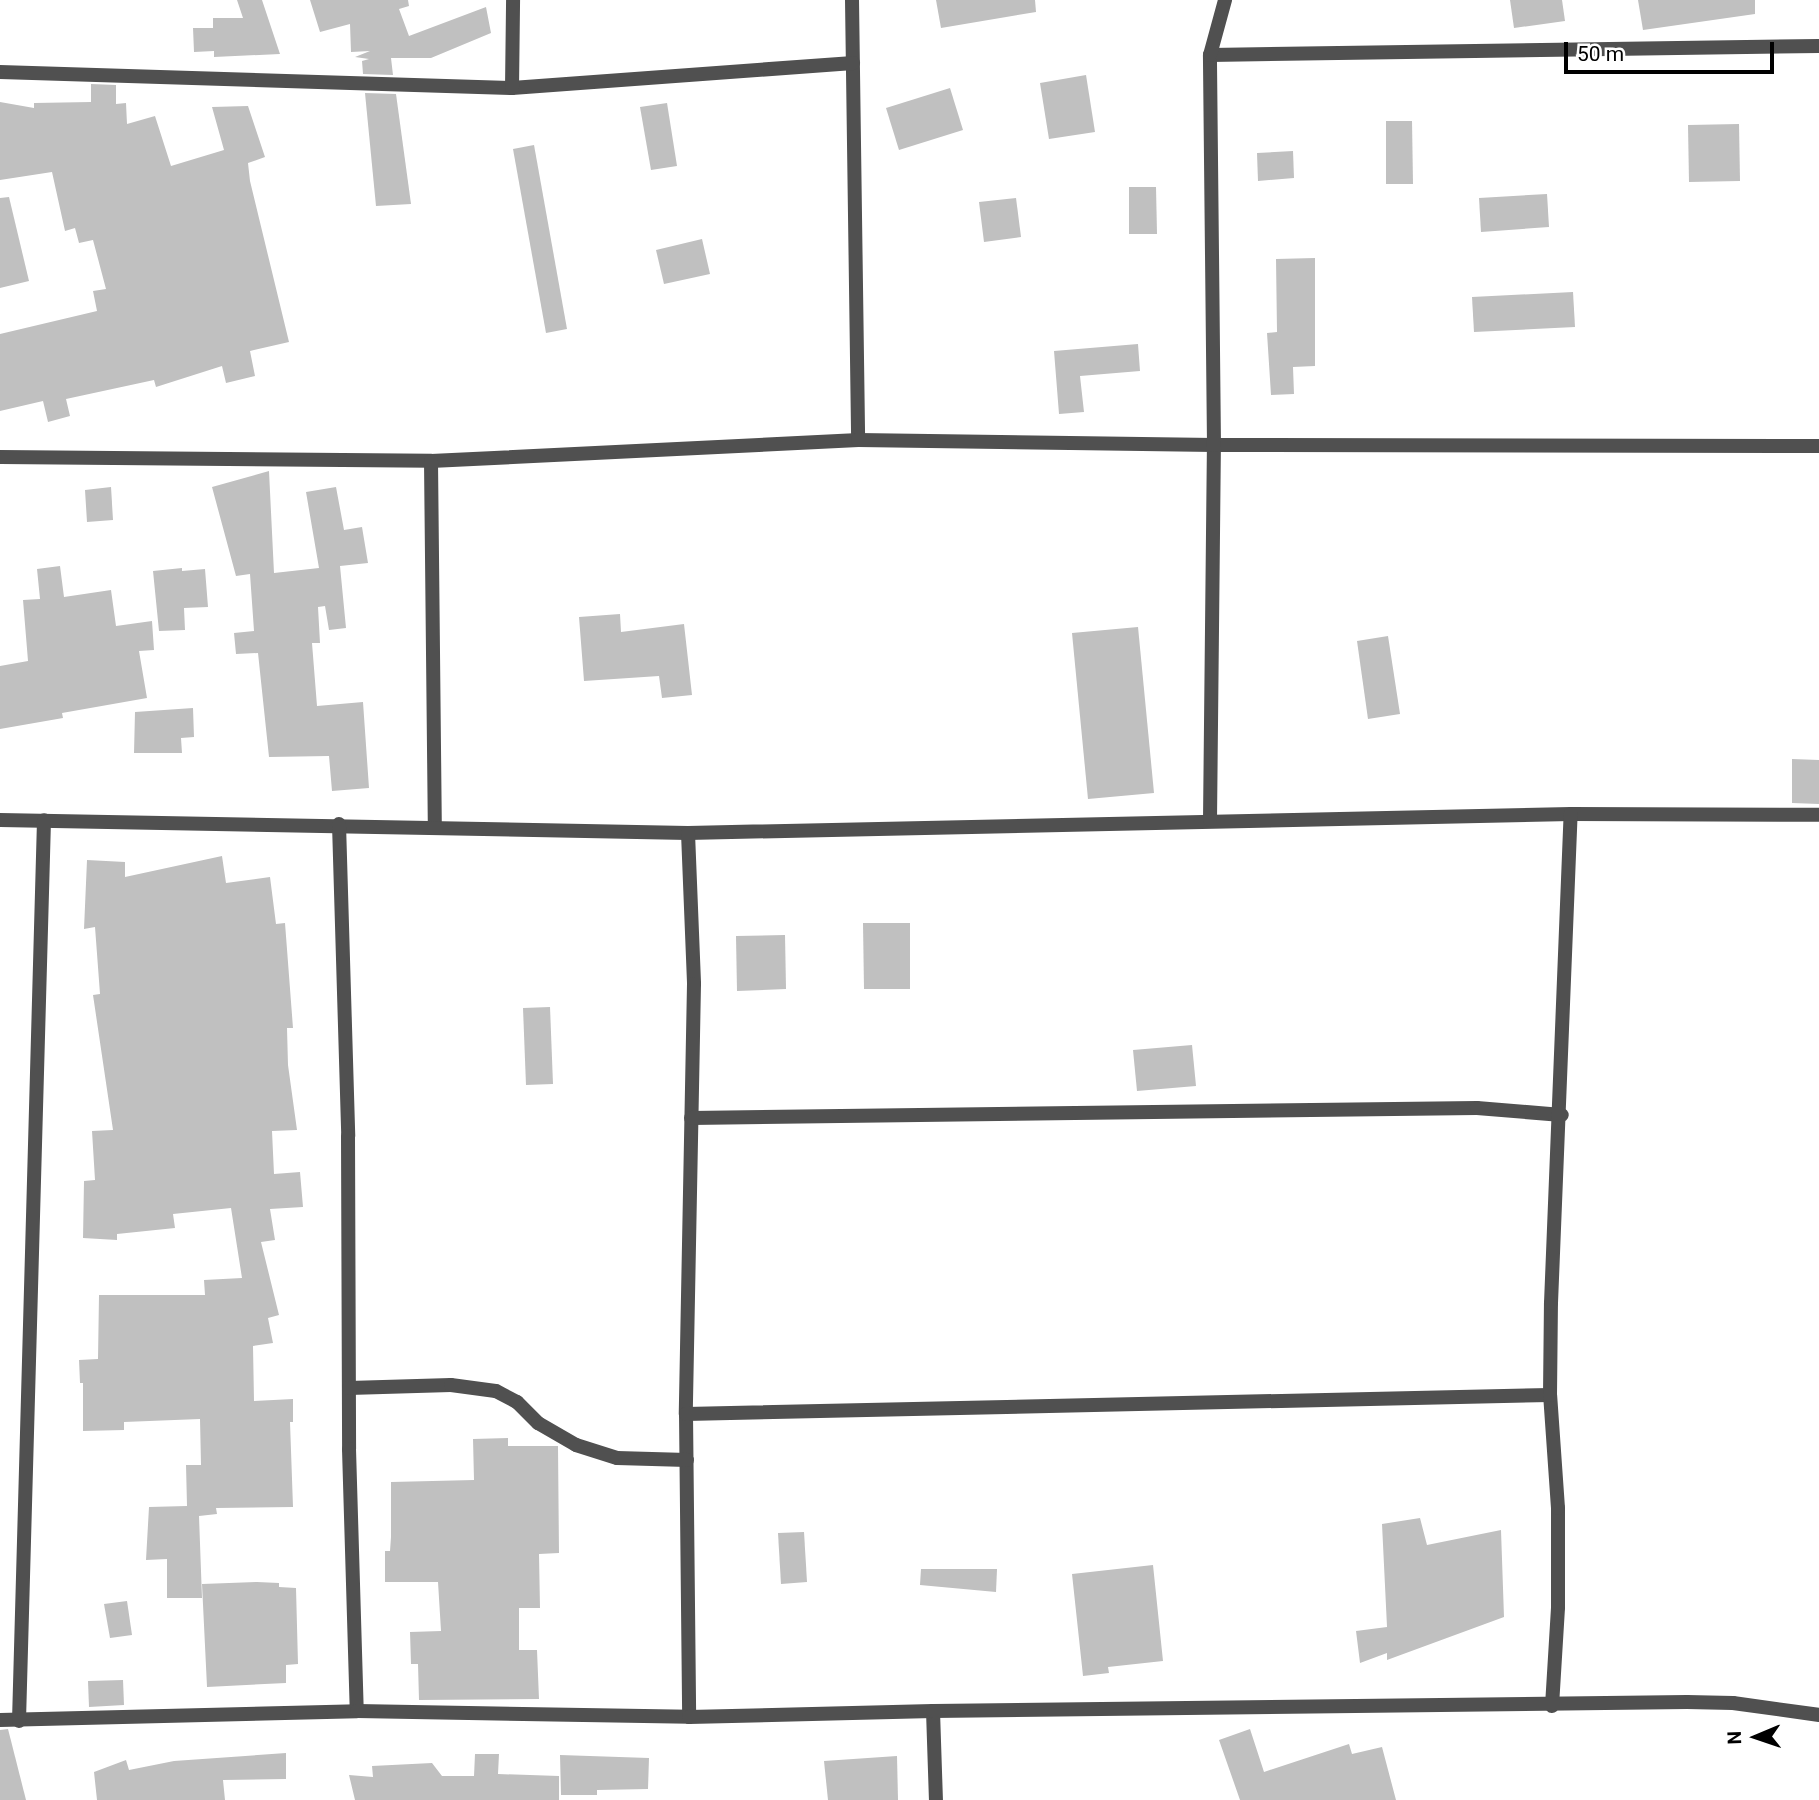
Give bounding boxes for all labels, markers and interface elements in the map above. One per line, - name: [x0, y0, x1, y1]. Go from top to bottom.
- scale bar: [1567, 28, 1777, 72]
- text: 50 m: [1577, 42, 1624, 66]
- north arrow: [1721, 1702, 1791, 1772]
- text: N: [1723, 1731, 1746, 1745]

